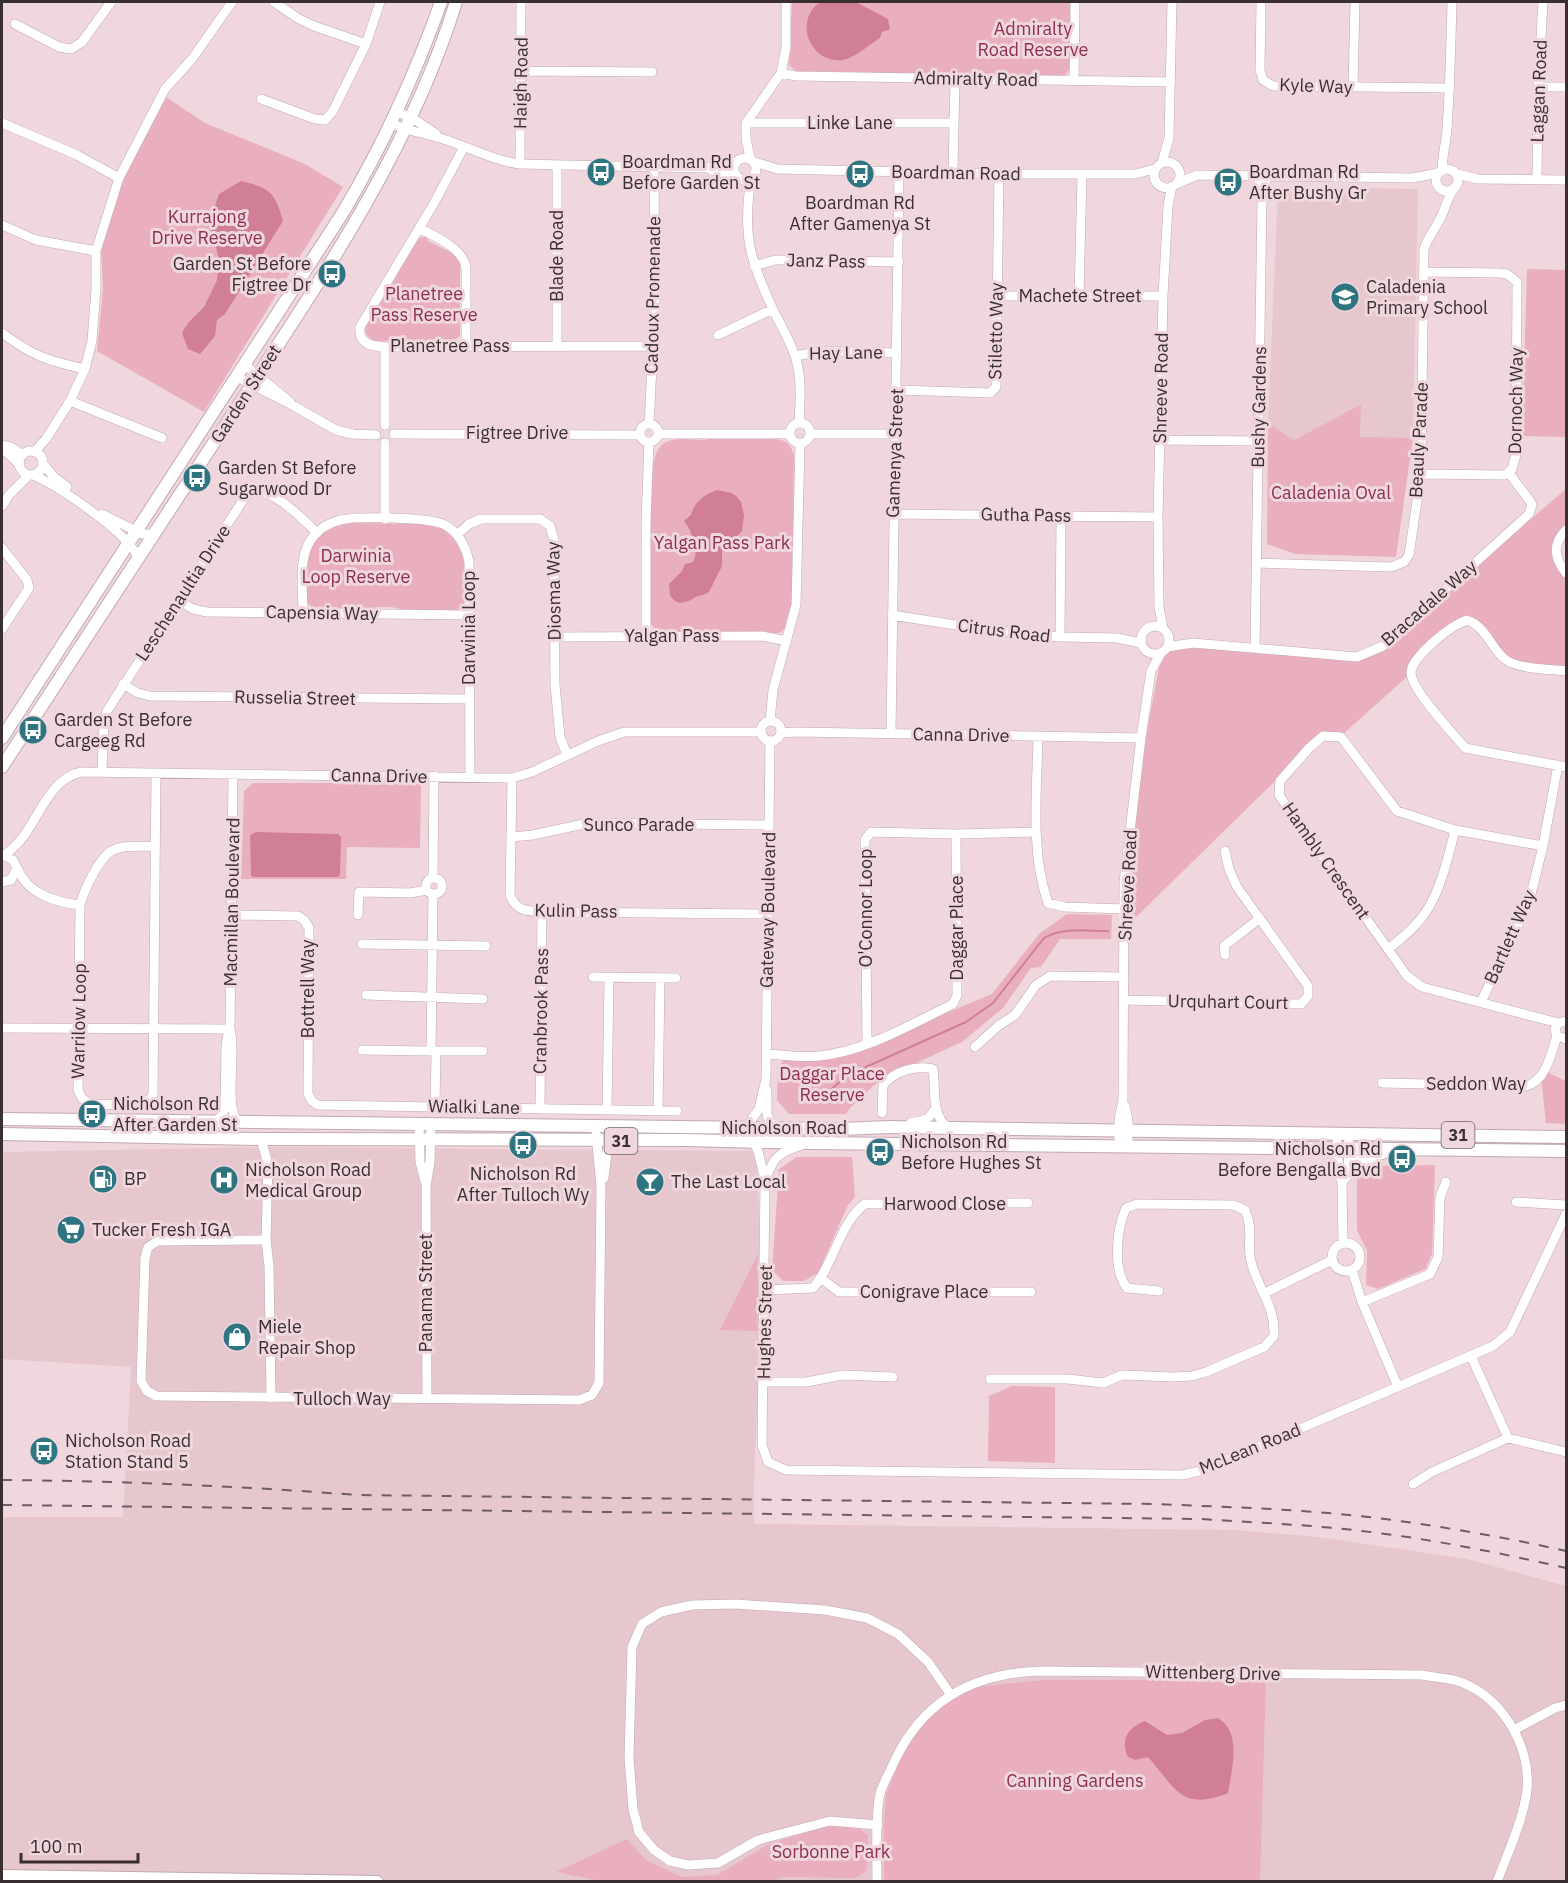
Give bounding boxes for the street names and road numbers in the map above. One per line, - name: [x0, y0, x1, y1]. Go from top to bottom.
- street label: Haigh Road: [508, 37, 533, 129]
- street label: Laggan Road: [1525, 39, 1552, 143]
- street label: Admiralty Road: [914, 66, 1038, 91]
- street label: Kyle Way: [1279, 73, 1353, 98]
- street label: Linke Lane: [807, 111, 893, 134]
- street label: Boardman Road: [891, 160, 1021, 185]
- street label: Blade Road: [545, 210, 568, 302]
- street label: Cadoux Promenade: [640, 216, 665, 374]
- street label: Janz Pass: [786, 248, 866, 273]
- street label: Stiletto Way: [983, 282, 1008, 380]
- street label: Machete Street: [1018, 284, 1142, 307]
- street label: Shreeve Road: [1148, 332, 1173, 444]
- street label: Planetree Pass: [390, 334, 510, 357]
- street label: Garden Street: [205, 340, 286, 447]
- street label: Hay Lane: [809, 340, 883, 365]
- street label: Bushy Gardens: [1246, 346, 1271, 468]
- street label: Dornoch Way: [1503, 347, 1528, 455]
- street label: Beauly Parade: [1404, 381, 1433, 499]
- street label: Gamenya Street: [881, 388, 908, 518]
- street label: Figtree Drive: [466, 421, 568, 444]
- street label: Gutha Pass: [980, 502, 1072, 527]
- street label: Leschenaultia Drive: [130, 520, 235, 665]
- street label: Diosma Way: [541, 541, 566, 641]
- street label: Bracadale Way: [1376, 555, 1482, 651]
- street label: Darwinia Loop: [457, 571, 480, 685]
- street label: Capensia Way: [265, 600, 379, 625]
- street label: Citrus Road: [956, 613, 1052, 648]
- street label: Yalgan Pass: [624, 624, 720, 647]
- street label: Russelia Street: [234, 685, 356, 710]
- street label: Canna Drive: [912, 722, 1010, 747]
- street label: Canna Drive: [330, 763, 428, 788]
- street label: Hambly Crescent: [1277, 798, 1375, 924]
- street label: Sunco Parade: [584, 813, 695, 836]
- street label: Macmillan Boulevard: [219, 817, 244, 987]
- street label: Shreeve Road: [1113, 829, 1142, 941]
- street label: Gateway Boulevard: [755, 832, 780, 988]
- street label: O'Connor Loop: [854, 849, 877, 967]
- street label: Daggar Place: [945, 875, 968, 981]
- street label: Bartlett Way: [1479, 886, 1540, 987]
- street label: Kulin Pass: [534, 898, 618, 923]
- street label: Bottrell Way: [296, 939, 319, 1039]
- street label: Cranbrook Pass: [528, 948, 553, 1074]
- street label: Warrilow Loop: [66, 963, 91, 1079]
- street label: Urquhart Court: [1167, 989, 1289, 1014]
- street label: Seddon Way: [1426, 1072, 1526, 1095]
- street label: Wialki Lane: [428, 1094, 520, 1119]
- street label: Nicholson Road: [721, 1116, 847, 1139]
- road number: 31: [1442, 1122, 1474, 1148]
- road number: 31: [604, 1128, 638, 1154]
- street label: Harwood Close: [884, 1192, 1006, 1215]
- street label: Panama Street: [414, 1233, 437, 1353]
- street label: Hughes Street: [752, 1264, 777, 1380]
- street label: Conigrave Place: [860, 1280, 988, 1303]
- street label: Tulloch Way: [293, 1387, 391, 1410]
- street label: McLean Road: [1196, 1418, 1304, 1479]
- street label: Wittenberg Drive: [1145, 1660, 1281, 1685]

